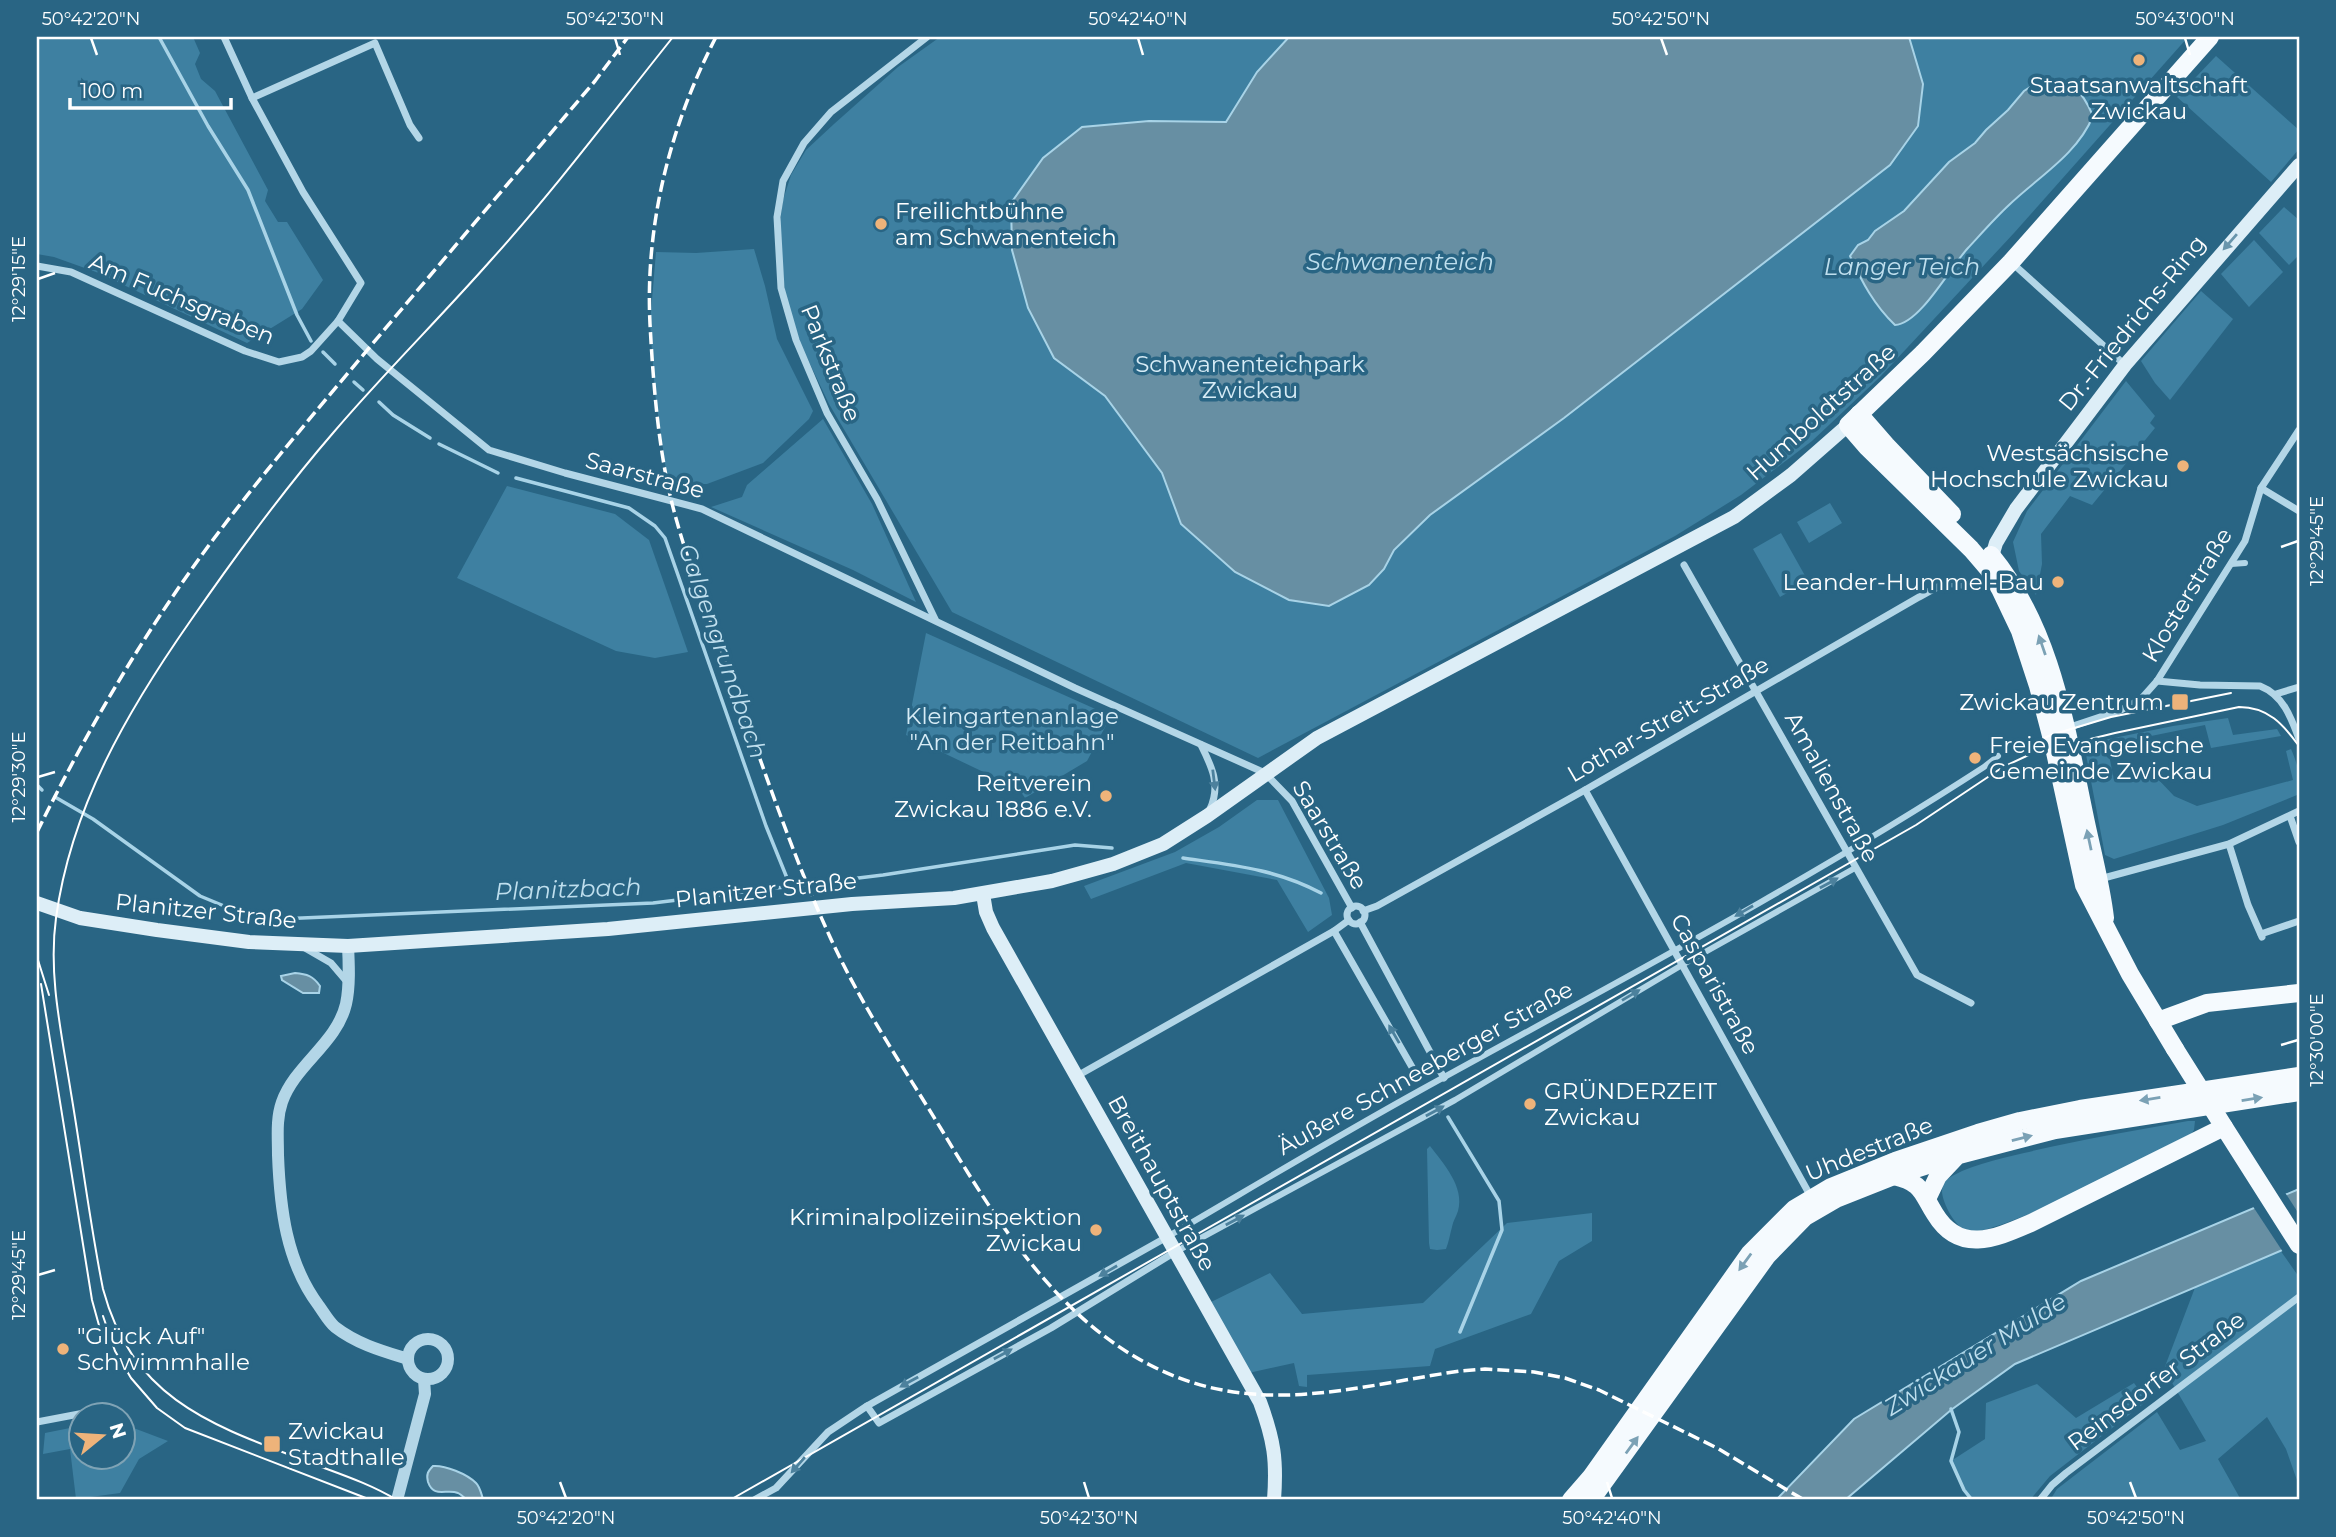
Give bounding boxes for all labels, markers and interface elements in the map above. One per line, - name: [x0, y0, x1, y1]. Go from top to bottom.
- text: 50°42'20"N: [42, 8, 140, 30]
- text: 50°42'30"N: [566, 8, 664, 30]
- text: 50°42'40"N: [1088, 8, 1188, 30]
- text: 50°42'50"N: [1612, 8, 1710, 30]
- text: 50°43'00"N: [2135, 8, 2235, 30]
- marker: Staatsanwaltschaft Zwickau: [2131, 52, 2147, 68]
- scale bar: [70, 66, 231, 110]
- place label: Staatsanwaltschaft Zwickau: [2030, 71, 2248, 125]
- text: 100 m: [80, 78, 143, 103]
- place label: Freilichtbühne am Schwanenteich: [895, 197, 1117, 251]
- marker: Freilichtbühne am Schwanenteich: [873, 216, 889, 232]
- street label: Dr.-Friedrichs-Ring: [2052, 229, 2212, 417]
- one-way arrow: [2223, 234, 2238, 251]
- text: 12°29'15"E: [8, 236, 30, 322]
- street label: Am Fuchsgraben: [85, 247, 279, 351]
- water label: Schwanenteich: [1306, 247, 1494, 276]
- water label: Langer Teich: [1824, 252, 1980, 281]
- street label: Parkstraße: [795, 300, 867, 426]
- street label: Humboldtstraße: [1741, 338, 1901, 486]
- park label: Schwanenteichpark Zwickau: [1135, 350, 1365, 404]
- place label: Westsächsische Hochschule Zwickau: [1930, 439, 2169, 493]
- street label: Saarstraße: [582, 446, 708, 504]
- marker: Westsächsische Hochschule Zwickau: [2175, 458, 2191, 474]
- text: 12°29'45"E: [2306, 496, 2328, 586]
- street label: Klosterstraße: [2136, 523, 2238, 667]
- water label: Galgengrundbach: [673, 540, 773, 762]
- place label: Leander-Hummel-Bau: [1783, 568, 2044, 596]
- marker: Leander-Hummel-Bau: [2050, 574, 2066, 590]
- one-way arrow: [2036, 635, 2047, 656]
- street label: Lothar-Streit-Straße: [1562, 650, 1774, 788]
- place label: Zwickau Zentrum: [1959, 688, 2164, 716]
- marker: Zwickau Zentrum: [2170, 692, 2190, 712]
- park label: Kleingartenanlage "An der Reitbahn": [905, 702, 1119, 756]
- street label: Amalienstraße: [1779, 707, 1885, 867]
- text: 12°29'30"E: [8, 731, 30, 823]
- place label: Freie Evangelische Gemeinde Zwickau: [1989, 731, 2213, 785]
- marker: Freie Evangelische Gemeinde Zwickau: [1967, 750, 1983, 766]
- place label: Reitverein Zwickau 1886 e.V.: [894, 769, 1092, 823]
- one-way arrow: [1209, 769, 1220, 791]
- street label: Saarstraße: [1287, 775, 1373, 895]
- marker: Reitverein Zwickau 1886 e.V.: [1098, 788, 1114, 804]
- one-way arrow: [2084, 829, 2095, 851]
- street label: Planitzer Straße: [674, 867, 858, 913]
- water label: Planitzbach: [494, 872, 642, 906]
- one-way arrow: [1819, 877, 1839, 889]
- street label: Planitzer Straße: [114, 888, 298, 934]
- one-way arrow: [1735, 904, 1754, 917]
- street label: Casparistraße: [1665, 909, 1765, 1059]
- street label: Äußere Schneeberger Straße: [1272, 975, 1578, 1161]
- one-way arrow: [1622, 989, 1641, 1002]
- text: 12°30'00"E: [2306, 993, 2328, 1087]
- one-way arrow: [1388, 1025, 1400, 1044]
- place label: GRÜNDERZEIT Zwickau: [1544, 1077, 1718, 1131]
- street label: Breithauptstraße: [1102, 1090, 1222, 1276]
- one-way arrow: [2138, 1093, 2160, 1104]
- one-way arrow: [2241, 1093, 2263, 1104]
- marker: GRÜNDERZEIT Zwickau: [1522, 1096, 1538, 1112]
- one-way arrow: [1425, 1105, 1445, 1117]
- street label: Uhdestraße: [1801, 1111, 1937, 1187]
- one-way arrow: [2011, 1132, 2033, 1143]
- place label: Kriminalpolizeiinspektion Zwickau: [789, 1203, 1082, 1257]
- one-way arrow: [1226, 1214, 1246, 1226]
- marker: Kriminalpolizeiinspektion Zwickau: [1088, 1222, 1104, 1238]
- text: 12°29'45"E: [8, 1230, 30, 1320]
- one-way arrow: [1738, 1253, 1752, 1271]
- one-way arrow: [1098, 1265, 1117, 1277]
- water label: Zwickauer Mulde: [1878, 1286, 2071, 1422]
- street label: Reinsdorfer Straße: [2062, 1305, 2250, 1457]
- place label: "Glück Auf" Schwimmhalle: [77, 1322, 250, 1376]
- marker: "Glück Auf" Schwimmhalle: [55, 1341, 71, 1357]
- one-way arrow: [993, 1348, 1013, 1360]
- one-way arrow: [900, 1376, 919, 1388]
- north arrow: [66, 1400, 136, 1470]
- place label: Zwickau Stadthalle: [288, 1417, 405, 1471]
- text: N: [104, 1420, 131, 1442]
- marker: Zwickau Stadthalle: [262, 1434, 282, 1454]
- one-way arrow: [1624, 1436, 1638, 1454]
- one-way arrow: [790, 1456, 806, 1474]
- text: 50°42'20"N: [517, 1507, 615, 1529]
- text: 50°42'30"N: [1040, 1507, 1138, 1529]
- text: 50°42'40"N: [1562, 1507, 1662, 1529]
- text: 50°42'50"N: [2087, 1507, 2185, 1529]

